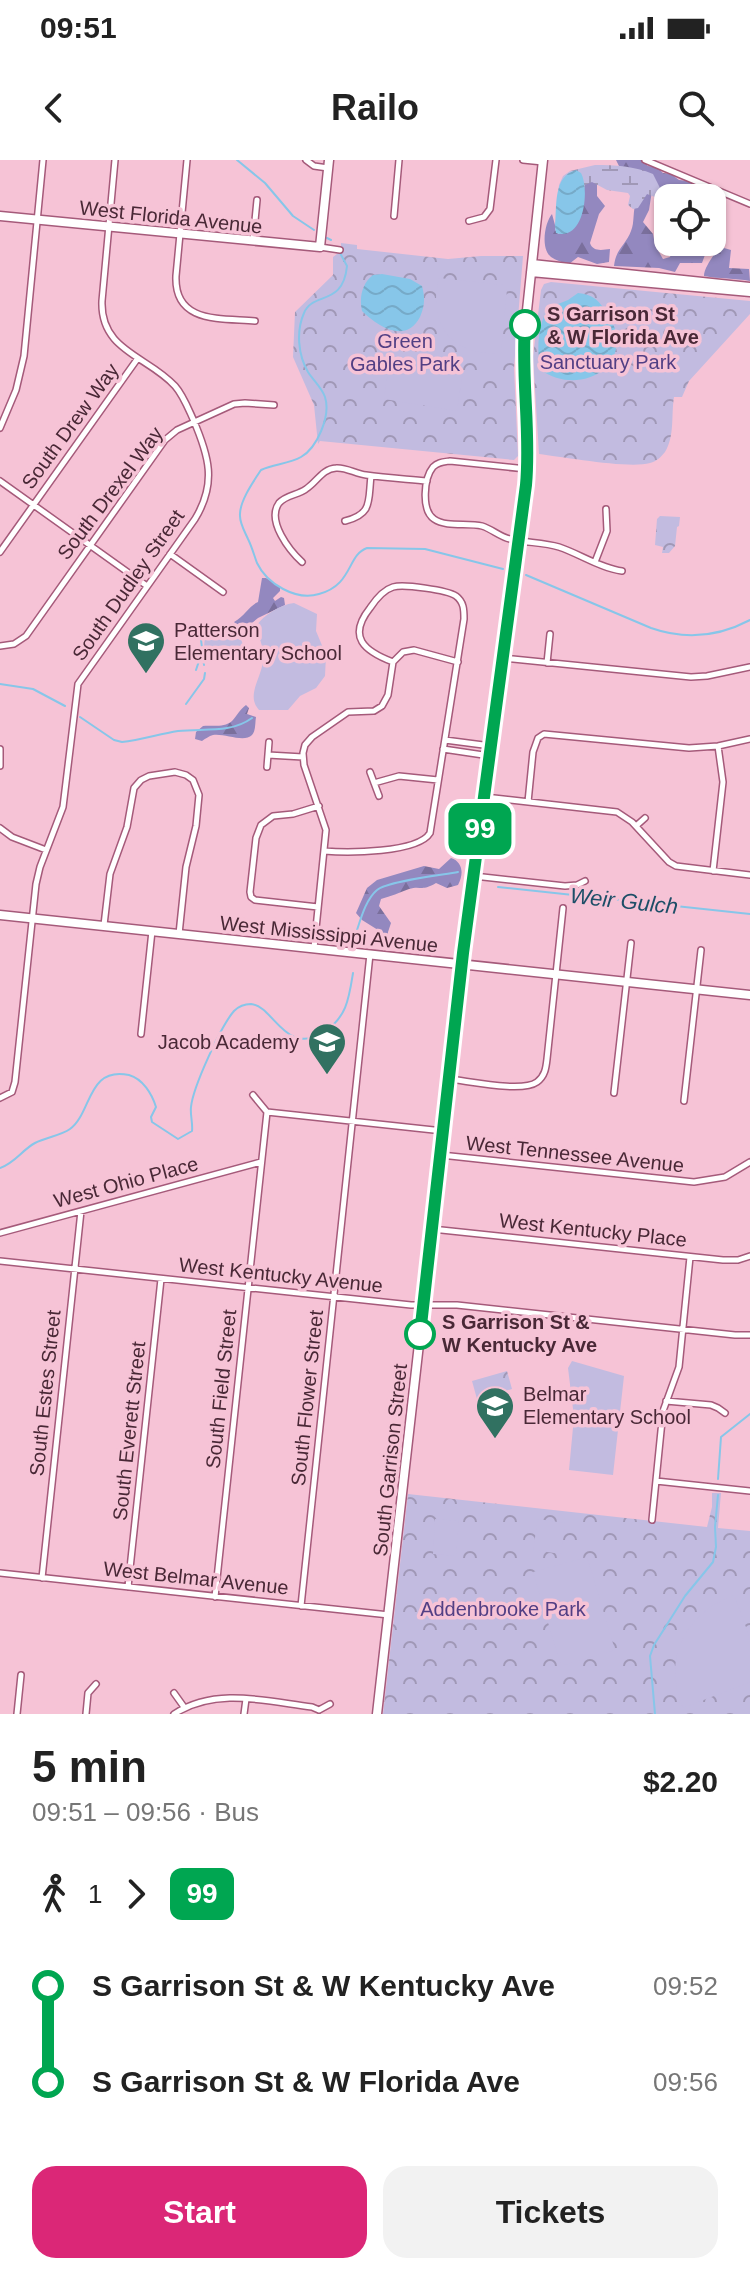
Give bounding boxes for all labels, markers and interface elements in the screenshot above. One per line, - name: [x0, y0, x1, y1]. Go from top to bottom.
- text: 09:51: [40, 11, 117, 44]
- icon: back: [32, 86, 76, 130]
- icon: search: [674, 86, 718, 130]
- text: Railo: [331, 87, 419, 128]
- map controls: [654, 184, 726, 256]
- button: locate: [654, 184, 726, 256]
- street label: West Florida Avenue: [78, 196, 264, 238]
- place label: S Garrison St & W Florida Ave: [547, 303, 699, 348]
- marker: S Garrison St & W Florida Ave: [510, 310, 540, 340]
- park label: Green Gables Park: [350, 330, 461, 375]
- park label: Sanctuary Park: [540, 351, 677, 373]
- street label: South Drew Way: [17, 359, 123, 493]
- street label: South Drexel Way: [53, 422, 167, 564]
- street label: South Dudley Street: [68, 505, 189, 665]
- place label: Patterson Elementary School: [174, 619, 342, 664]
- school or university icon: Patterson Elementary School: [125, 620, 167, 675]
- line badge: 99: [444, 803, 516, 855]
- text: 99: [464, 813, 496, 844]
- water label: Weir Gulch: [569, 883, 679, 919]
- street label: West Mississippi Avenue: [219, 912, 439, 956]
- school or university icon: Jacob Academy: [306, 1021, 348, 1076]
- place label: Jacob Academy: [158, 1031, 299, 1053]
- street label: West Tennessee Avenue: [465, 1132, 685, 1176]
- street label: West Ohio Place: [51, 1152, 201, 1212]
- street label: West Kentucky Place: [498, 1209, 688, 1251]
- street label: West Kentucky Avenue: [178, 1253, 384, 1297]
- street label: South Estes Street: [25, 1308, 65, 1477]
- street label: South Field Street: [202, 1308, 240, 1470]
- street label: South Flower Street: [287, 1309, 327, 1487]
- place label: S Garrison St & W Kentucky Ave: [442, 1311, 597, 1356]
- marker: S Garrison St & W Kentucky Ave: [405, 1319, 435, 1349]
- street label: South Everett Street: [109, 1340, 149, 1522]
- street label: South Garrison Street: [369, 1362, 411, 1557]
- place label: Belmar Elementary School: [523, 1383, 691, 1428]
- school or university icon: Belmar Elementary School: [474, 1385, 516, 1440]
- street label: West Belmar Avenue: [102, 1557, 290, 1599]
- park label: Addenbrooke Park: [420, 1598, 587, 1620]
- text: 5 min: [32, 1742, 147, 1791]
- text: $2.20: [643, 1765, 718, 1798]
- text: 09:51 – 09:56 · Bus: [32, 1797, 259, 1827]
- icon: walk: [32, 1872, 76, 1916]
- icon: forward: [114, 1872, 158, 1916]
- text: 99: [186, 1878, 218, 1909]
- text: 1: [88, 1879, 102, 1909]
- text: S Garrison St & W Kentucky Ave: [92, 1969, 555, 2002]
- text: 09:52: [653, 1971, 718, 2001]
- text: S Garrison St & W Florida Ave: [92, 2065, 520, 2098]
- text: 09:56: [653, 2067, 718, 2097]
- button: Start: [32, 2166, 367, 2258]
- button: Tickets: [383, 2166, 718, 2258]

